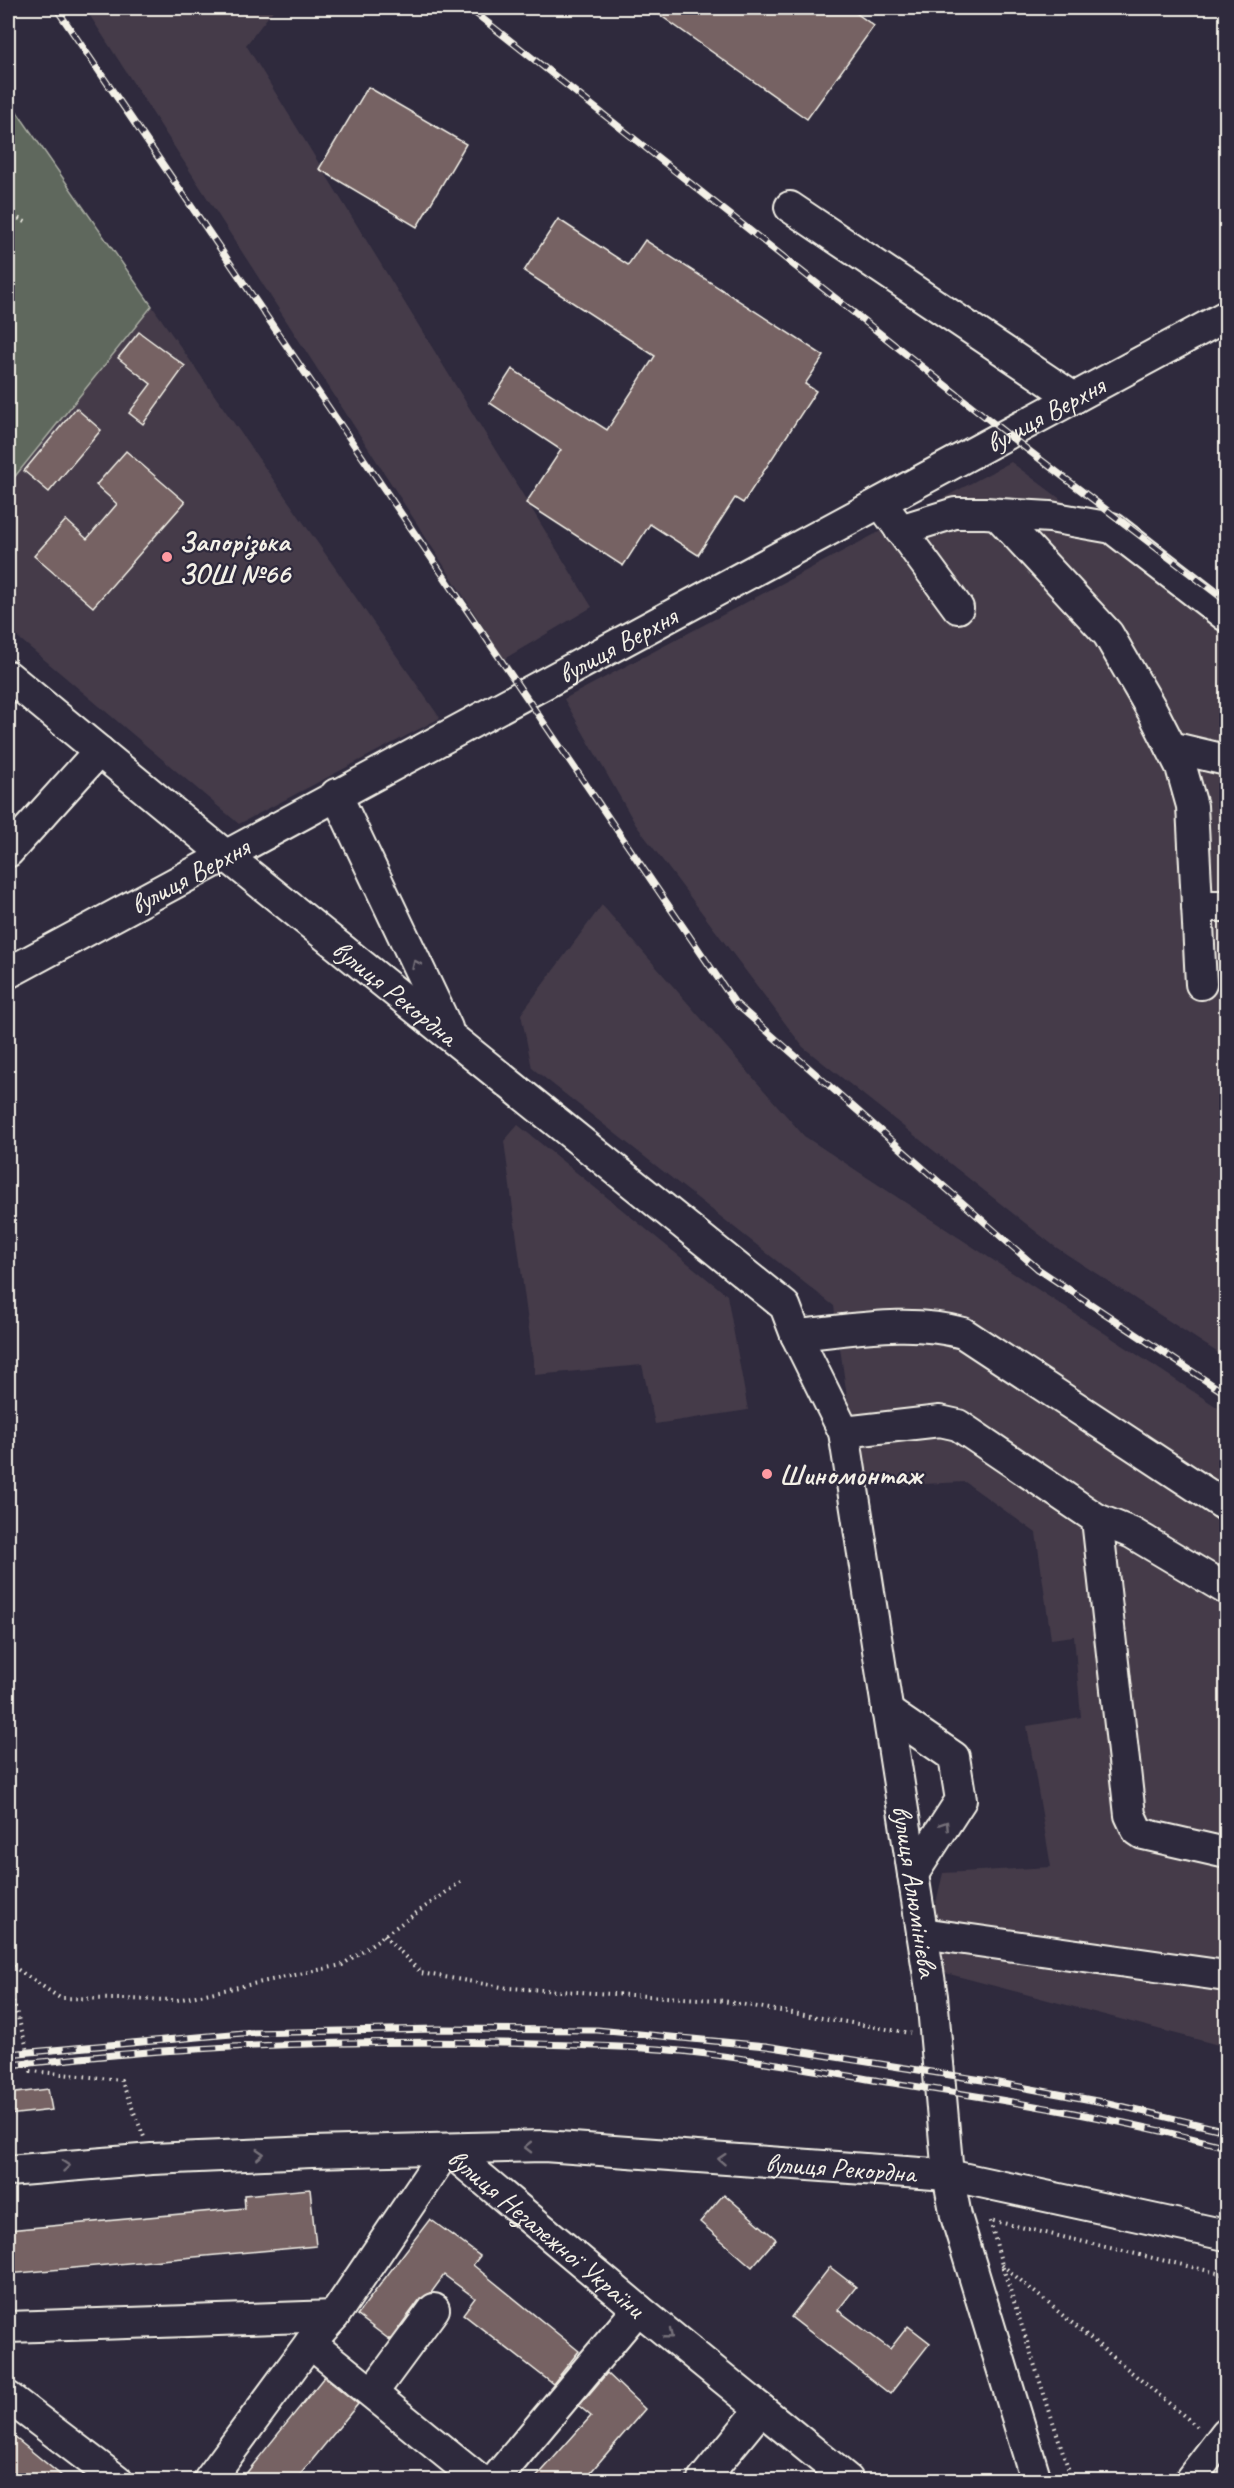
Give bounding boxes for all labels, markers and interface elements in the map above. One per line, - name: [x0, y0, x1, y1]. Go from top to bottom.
- street label: вулиця Верхня: [979, 366, 1112, 460]
- place label: Запорізька ЗОШ №66: [179, 524, 292, 591]
- marker: Запорізька ЗОШ №66: [160, 550, 174, 564]
- street label: вулиця Верхня: [551, 597, 685, 691]
- street label: вулиця Верхня: [124, 828, 257, 921]
- street label: вулиця Рекордна: [326, 931, 467, 1055]
- one-way arrow: [412, 960, 424, 971]
- place label: Шиномонтаж: [779, 1457, 925, 1492]
- marker: Шиномонтаж: [760, 1467, 774, 1481]
- street label: вулиця Алюмінієва: [885, 1803, 947, 1981]
- one-way arrow: [938, 1821, 949, 1832]
- street label: вулиця Незалежної України: [441, 2140, 654, 2326]
- one-way arrow: [523, 2141, 532, 2153]
- street label: вулиця Рекордна: [764, 2144, 919, 2190]
- one-way arrow: [256, 2147, 265, 2160]
- one-way arrow: [718, 2153, 727, 2166]
- one-way arrow: [61, 2160, 70, 2173]
- one-way arrow: [662, 2327, 673, 2338]

